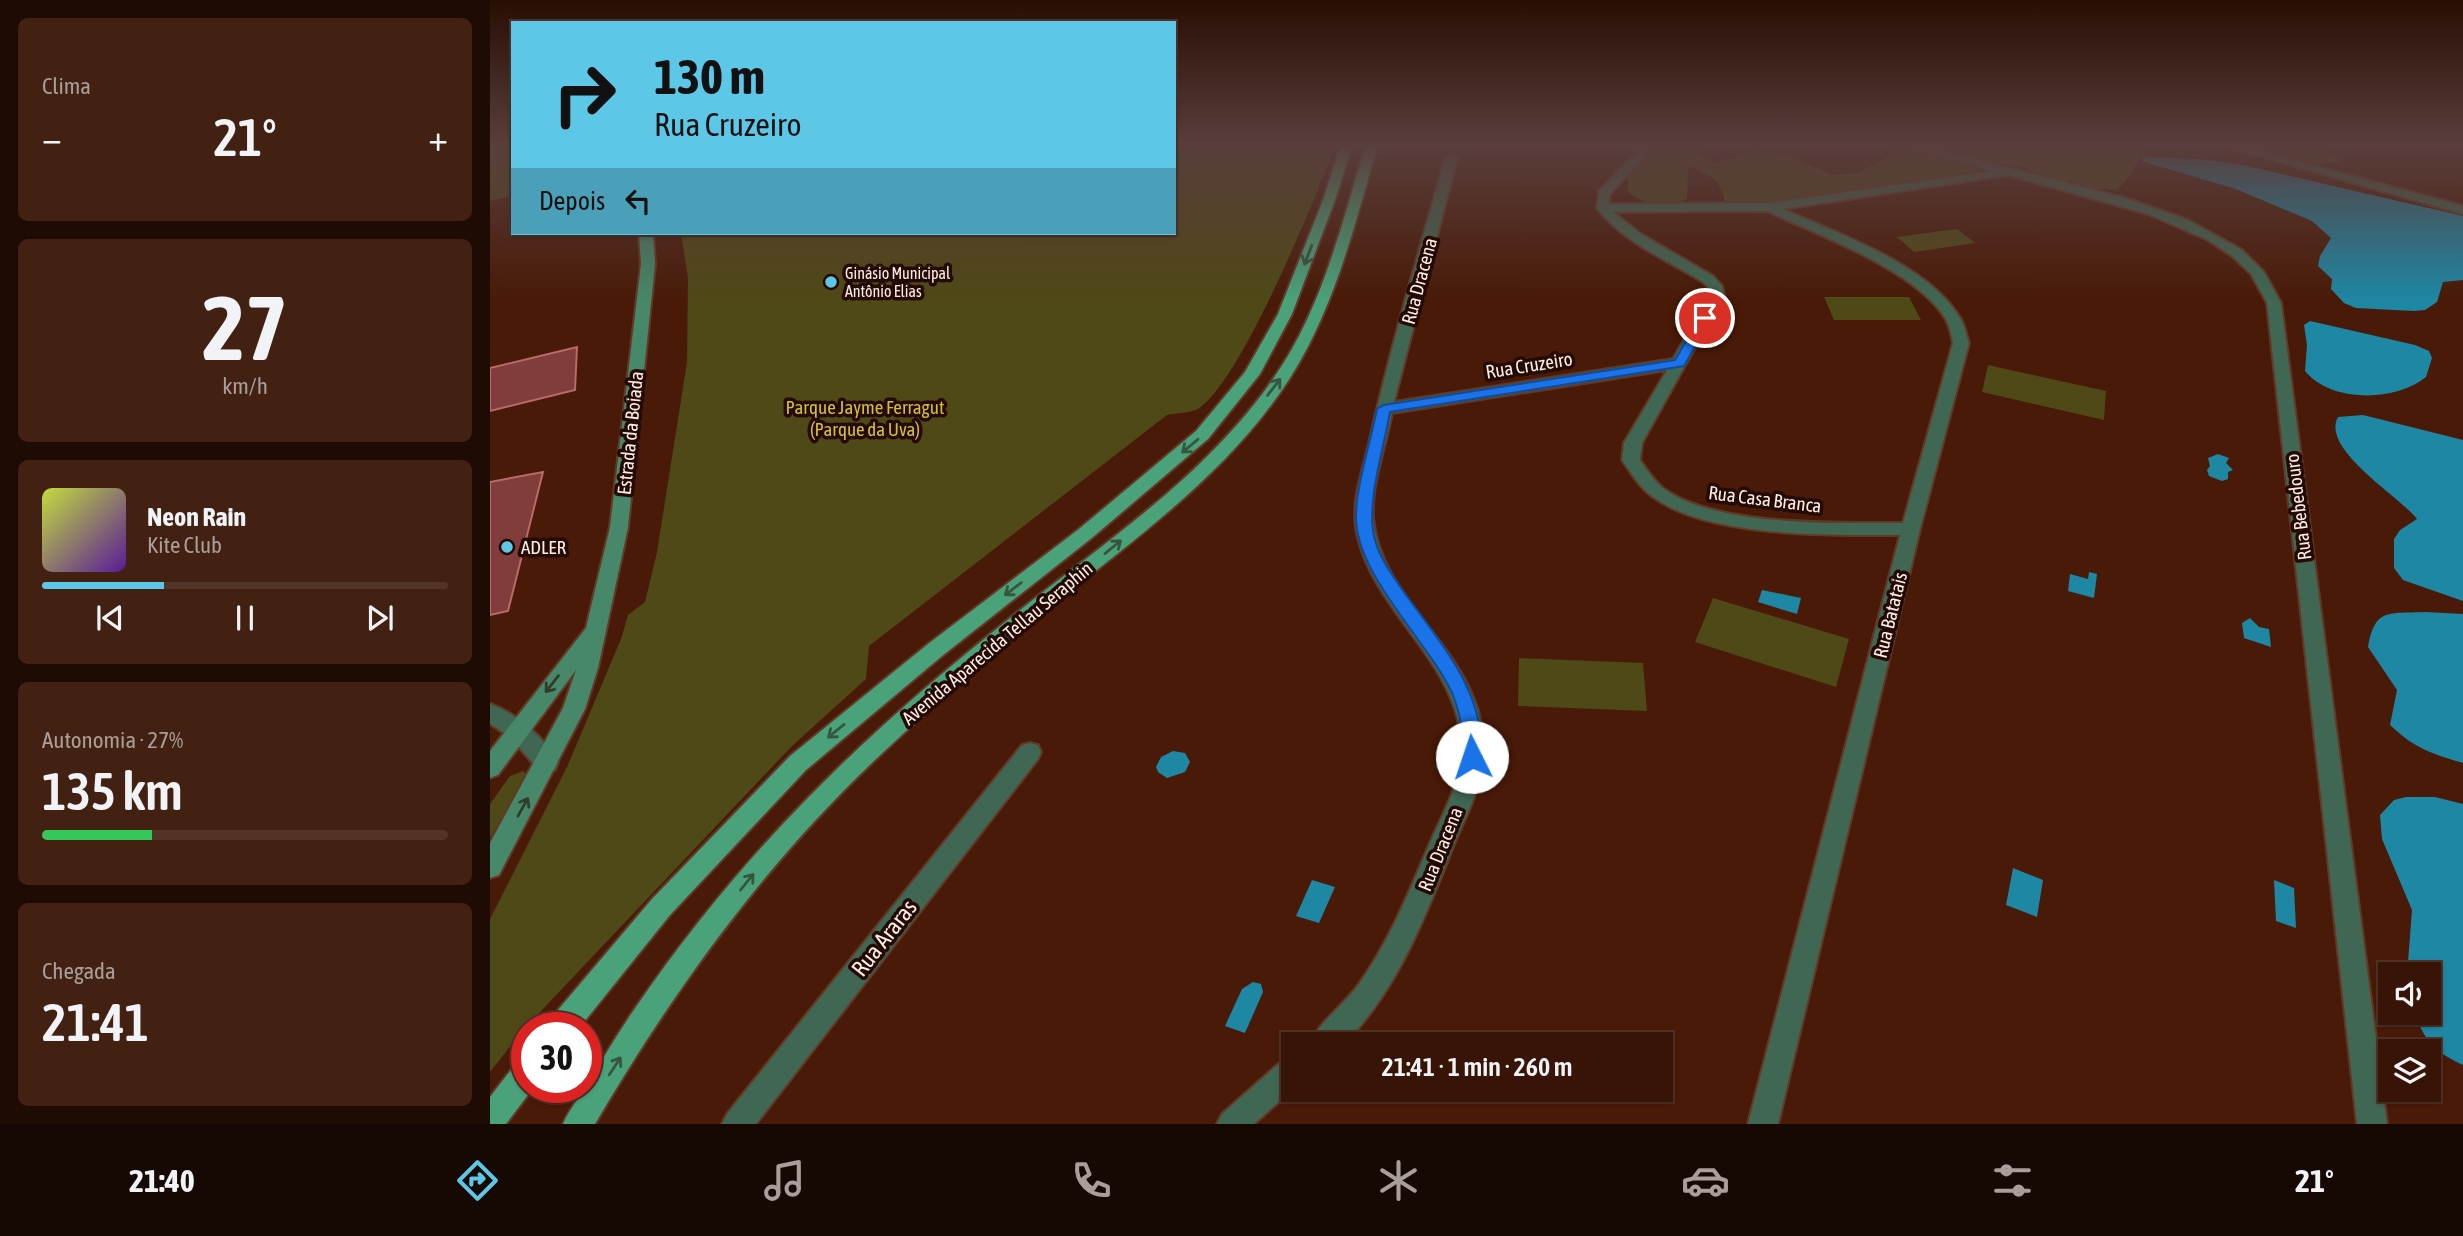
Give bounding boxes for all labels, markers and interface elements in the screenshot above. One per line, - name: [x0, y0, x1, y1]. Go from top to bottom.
- text: 130 m: [654, 48, 765, 104]
- icon: right: [539, 49, 630, 140]
- text: Clima: [42, 73, 91, 99]
- text: Rua Cruzeiro: [654, 106, 802, 143]
- text: 21°: [213, 107, 277, 167]
- text: −: [42, 116, 62, 159]
- text: +: [428, 116, 448, 159]
- icon: left: [619, 182, 657, 220]
- text: Depois: [539, 186, 605, 216]
- street label: Rua Dracena: [1397, 235, 1441, 327]
- one-way arrow: [1301, 243, 1314, 265]
- place label: Ginásio Municipal Antônio Elias: [845, 264, 951, 300]
- marker: Ginásio Municipal Antônio Elias: [823, 274, 839, 290]
- text: 27: [202, 275, 288, 379]
- pin: [1675, 288, 1735, 348]
- icon: arrive: [1686, 299, 1724, 337]
- street label: Rua Cruzeiro: [1484, 347, 1574, 383]
- street label: Estrada da Boiada: [613, 370, 647, 496]
- text: km/h: [222, 373, 268, 399]
- one-way arrow: [1266, 379, 1282, 397]
- park label: Parque Jayme Ferragut (Parque da Uva): [786, 396, 944, 440]
- one-way arrow: [1181, 438, 1199, 454]
- street label: Rua Bebedouro: [2281, 453, 2315, 561]
- street label: Rua Casa Branca: [1707, 481, 1823, 517]
- text: Neon Rain: [147, 502, 246, 532]
- text: Kite Club: [147, 532, 222, 558]
- place label: ADLER: [521, 536, 566, 558]
- marker: ADLER: [499, 539, 515, 555]
- one-way arrow: [1103, 540, 1122, 555]
- street label: Avenida Aparecida Tellau Seraphin: [897, 557, 1097, 729]
- street label: Rua Batatais: [1869, 570, 1911, 660]
- one-way arrow: [1005, 582, 1023, 597]
- icon: previous: [91, 599, 129, 637]
- icon: pause: [226, 599, 264, 637]
- icon: next: [361, 599, 399, 637]
- one-way arrow: [545, 675, 560, 693]
- position arrow: [1435, 720, 1509, 794]
- one-way arrow: [827, 724, 845, 739]
- text: Autonomia · 27%: [42, 727, 183, 753]
- text: 135 km: [42, 761, 183, 821]
- one-way arrow: [516, 797, 530, 817]
- street label: Rua Dracena: [1413, 804, 1467, 894]
- one-way arrow: [739, 873, 755, 891]
- street label: Rua Araras: [846, 895, 922, 981]
- text: Chegada: [42, 958, 116, 984]
- map controls: [2378, 962, 2441, 1102]
- button: sound: [2378, 962, 2441, 1025]
- text: 21:41: [42, 992, 149, 1052]
- speed limit sign: 30: [511, 1012, 602, 1103]
- button: layers: [2378, 1039, 2441, 1102]
- text: 21:41 · 1 min · 260 m: [1382, 1052, 1572, 1082]
- one-way arrow: [608, 1057, 622, 1077]
- icon: directions: [453, 1156, 502, 1205]
- icon: music: [760, 1156, 809, 1205]
- icon: phone: [1067, 1156, 1116, 1205]
- icon: climate: [1374, 1156, 1423, 1205]
- icon: car: [1681, 1156, 1730, 1205]
- icon: filters: [1988, 1156, 2037, 1205]
- text: 21:40: [129, 1162, 195, 1199]
- text: 21°: [2295, 1162, 2334, 1199]

